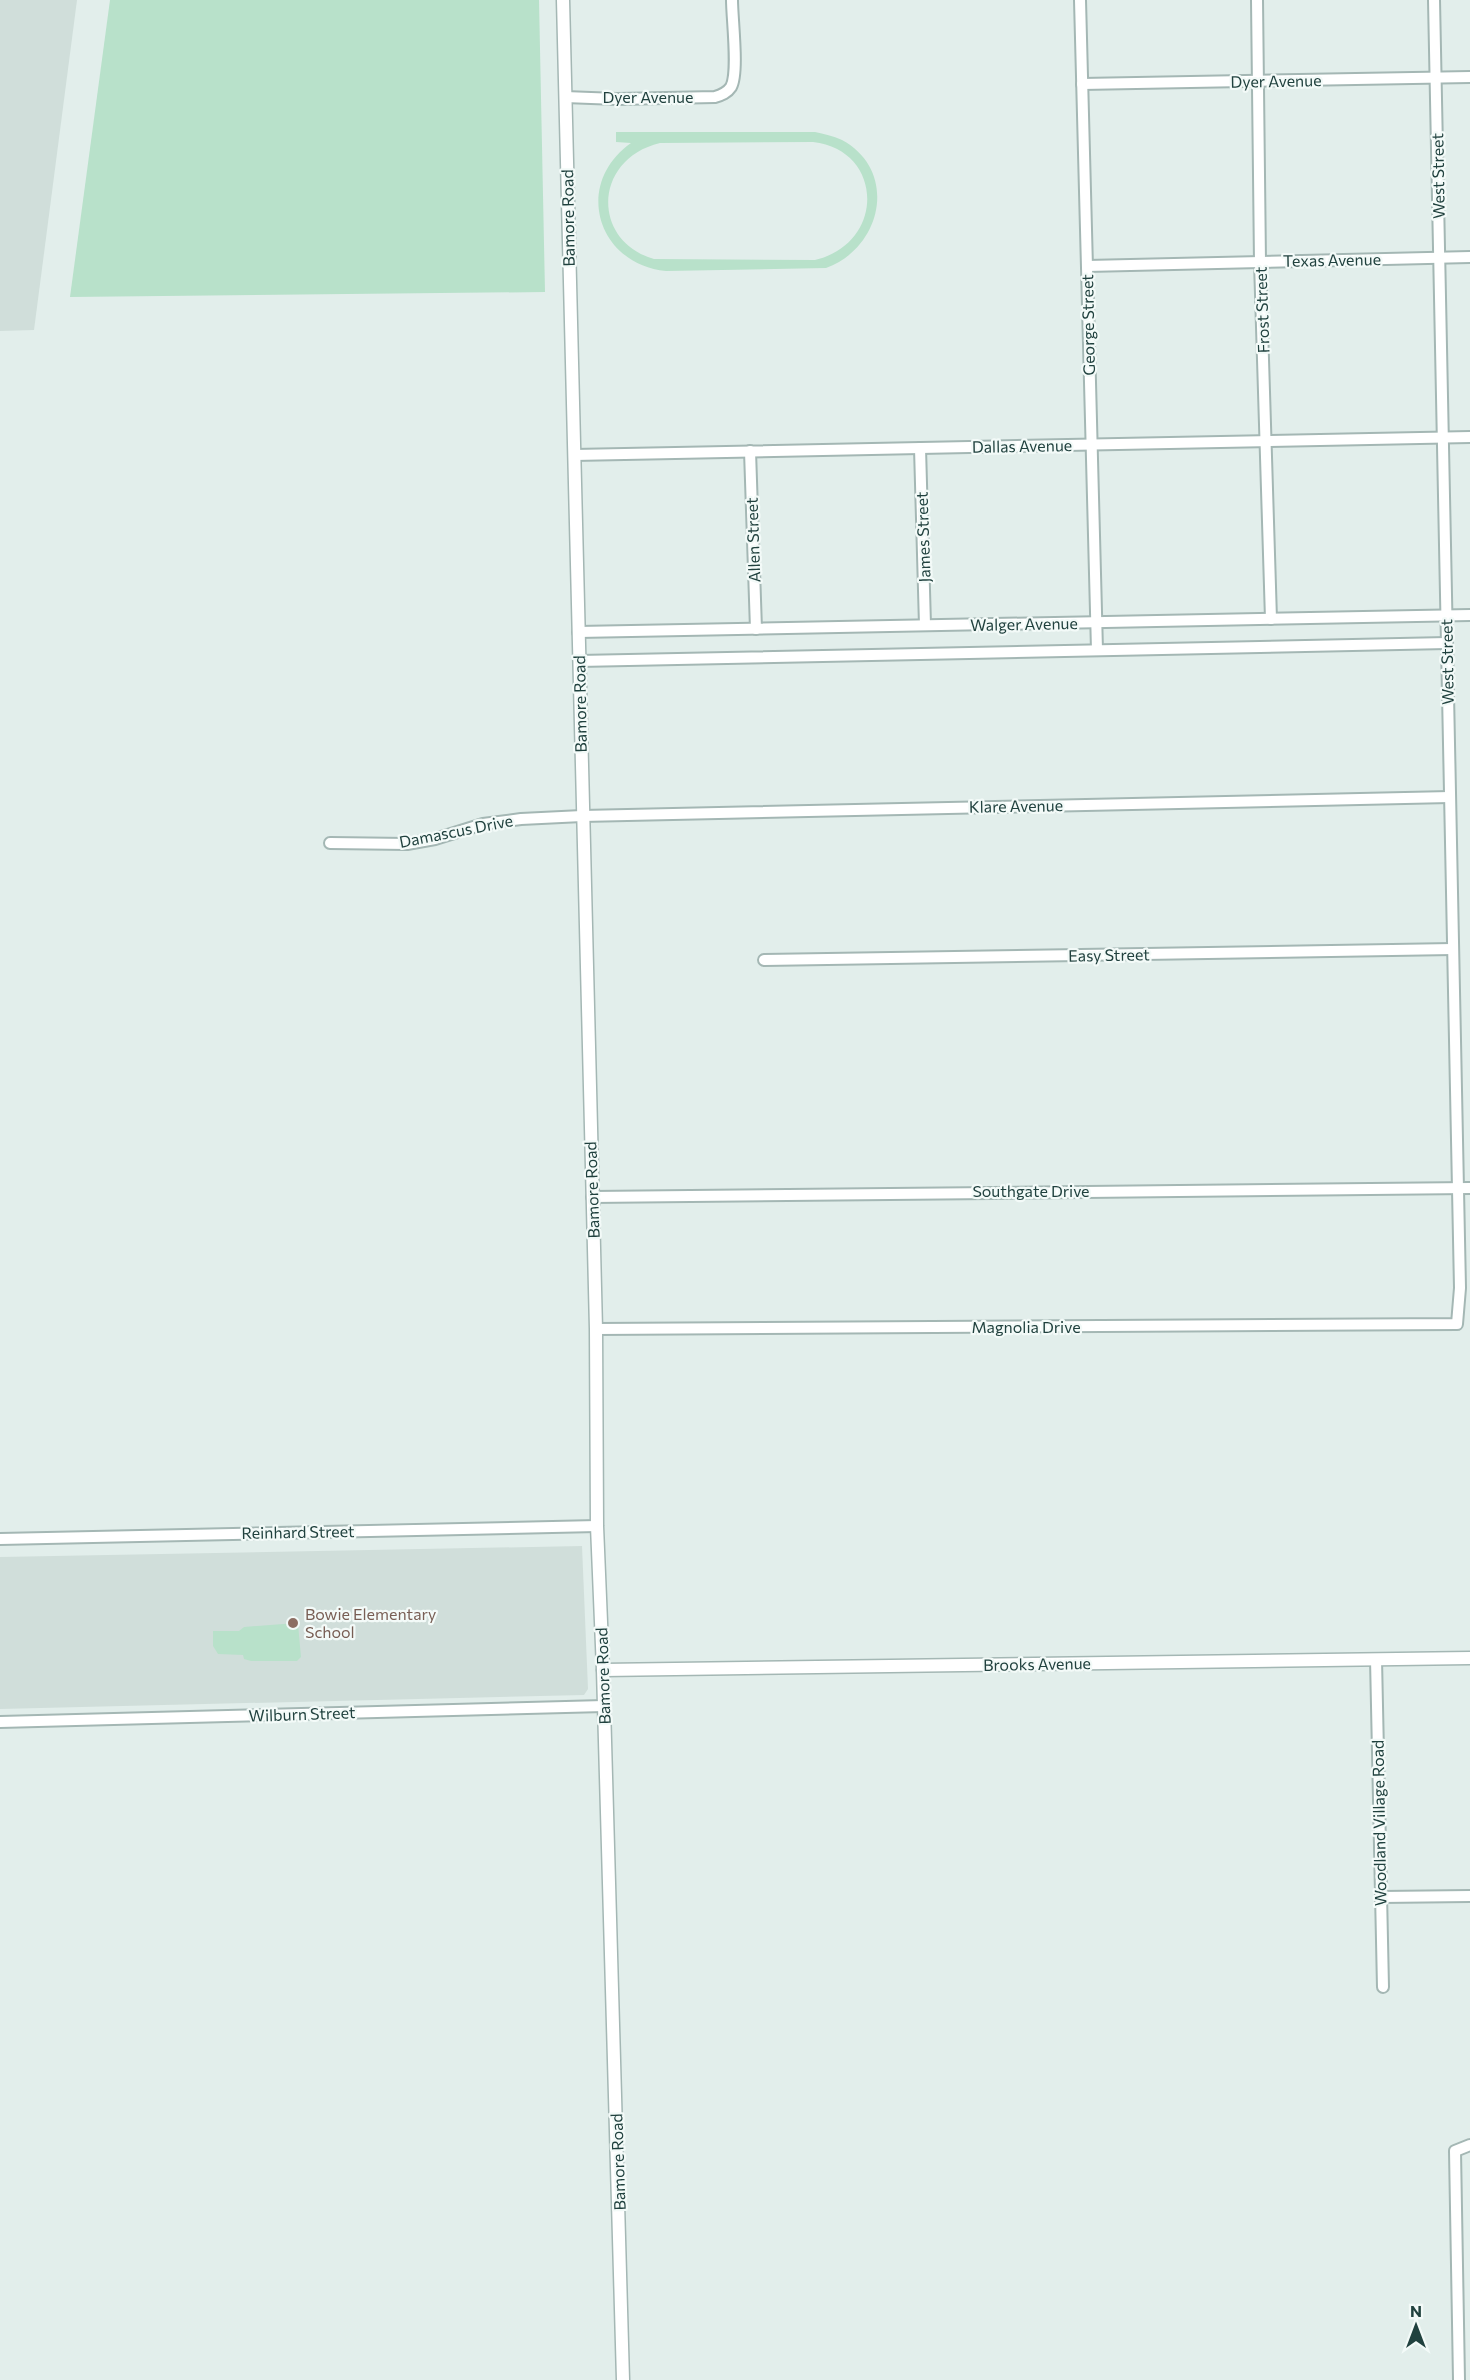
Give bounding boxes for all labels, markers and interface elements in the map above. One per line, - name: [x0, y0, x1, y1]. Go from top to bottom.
- street label: Dyer Avenue: [1230, 70, 1322, 91]
- street label: Dyer Avenue: [602, 87, 694, 106]
- street label: West Street: [1427, 133, 1448, 219]
- street label: Bamore Road: [557, 169, 578, 267]
- street label: Texas Avenue: [1283, 249, 1381, 270]
- street label: Frost Street: [1250, 266, 1273, 354]
- street label: George Street: [1077, 274, 1098, 376]
- street label: Dallas Avenue: [972, 435, 1072, 456]
- street label: James Street: [911, 491, 934, 583]
- street label: Allen Street: [742, 497, 763, 583]
- street label: Walger Avenue: [970, 613, 1078, 634]
- street label: West Street: [1436, 619, 1457, 705]
- street label: Bamore Road: [569, 655, 590, 753]
- street label: Klare Avenue: [969, 795, 1063, 816]
- street label: Damascus Drive: [397, 810, 514, 851]
- street label: Easy Street: [1068, 944, 1150, 965]
- street label: Bamore Road: [580, 1141, 603, 1239]
- street label: Southgate Drive: [972, 1181, 1090, 1200]
- street label: Magnolia Drive: [971, 1317, 1081, 1336]
- street label: Reinhard Street: [241, 1521, 355, 1542]
- place label: Bowie Elementary School: [305, 1604, 436, 1641]
- marker: Bowie Elementary School: [286, 1616, 300, 1630]
- street label: Bamore Road: [591, 1627, 614, 1725]
- street label: Brooks Avenue: [983, 1653, 1091, 1674]
- street label: Wilburn Street: [248, 1702, 356, 1725]
- street label: Woodland Village Road: [1368, 1740, 1389, 1906]
- street label: Bamore Road: [606, 2113, 629, 2211]
- north arrow: [1386, 2296, 1446, 2356]
- text: N: [1410, 2301, 1422, 2320]

